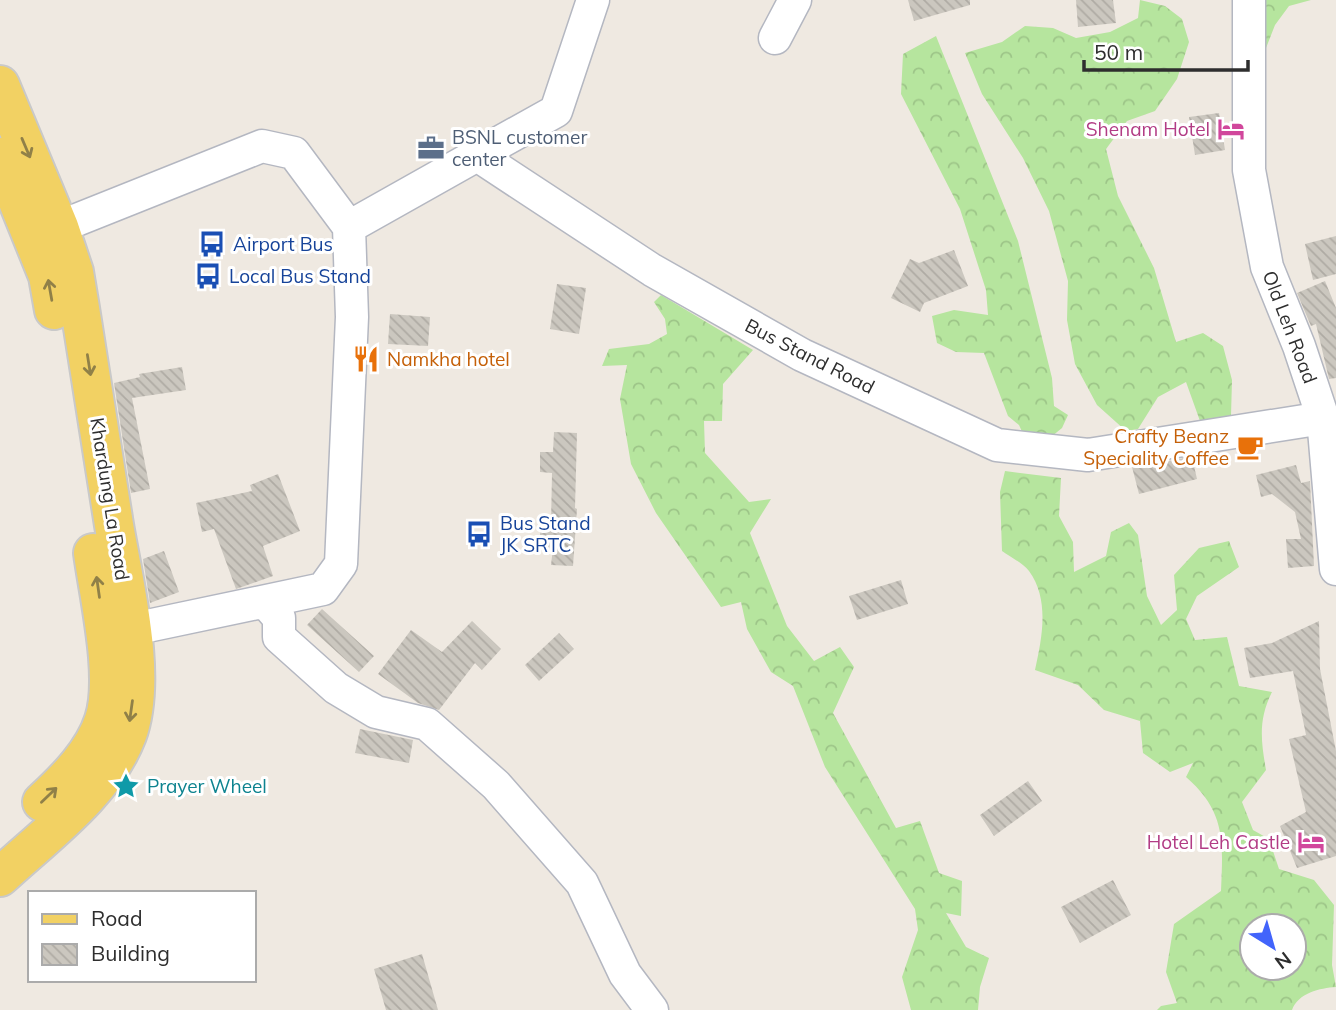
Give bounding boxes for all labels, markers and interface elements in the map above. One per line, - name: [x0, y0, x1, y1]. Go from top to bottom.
- scale bar: [1084, 28, 1248, 72]
- text: 50 m: [1094, 39, 1143, 65]
- hotel icon: Shenam Hotel: [1216, 114, 1246, 144]
- place label: Shenam Hotel: [1086, 117, 1210, 141]
- place label: BSNL customer center: [452, 125, 587, 171]
- office icon: BSNL customer center: [416, 133, 446, 163]
- one-way arrow: [21, 137, 34, 158]
- bus stop icon: Airport Bus: [197, 229, 227, 259]
- place label: Airport Bus: [233, 232, 333, 256]
- bus stop icon: Local Bus Stand: [193, 261, 223, 291]
- place label: Local Bus Stand: [229, 264, 371, 288]
- street label: Old Leh Road: [1258, 267, 1322, 387]
- one-way arrow: [43, 279, 56, 302]
- street label: Bus Stand Road: [741, 313, 879, 399]
- restaurant icon: Namkha hotel: [351, 344, 381, 374]
- place label: Namkha hotel: [387, 347, 510, 371]
- one-way arrow: [83, 353, 96, 376]
- street label: Khardung La Road: [85, 416, 135, 582]
- place label: Crafty Beanz Speciality Coffee: [1083, 424, 1229, 470]
- cafe icon: Crafty Beanz Speciality Coffee: [1235, 432, 1265, 462]
- place label: Bus Stand JK SRTC: [500, 511, 591, 557]
- bus stop icon: Bus Stand JK SRTC: [464, 519, 494, 549]
- one-way arrow: [91, 576, 104, 599]
- one-way arrow: [124, 700, 137, 722]
- place icon: Prayer Wheel: [111, 771, 141, 801]
- place label: Prayer Wheel: [147, 774, 267, 798]
- one-way arrow: [41, 787, 58, 804]
- hotel icon: Hotel Leh Castle: [1296, 827, 1326, 857]
- place label: Hotel Leh Castle: [1147, 830, 1290, 854]
- legend: [28, 891, 256, 982]
- text: Road: [91, 905, 142, 931]
- north arrow: [1238, 912, 1308, 982]
- text: Building: [91, 940, 170, 966]
- text: N: [1270, 947, 1296, 974]

